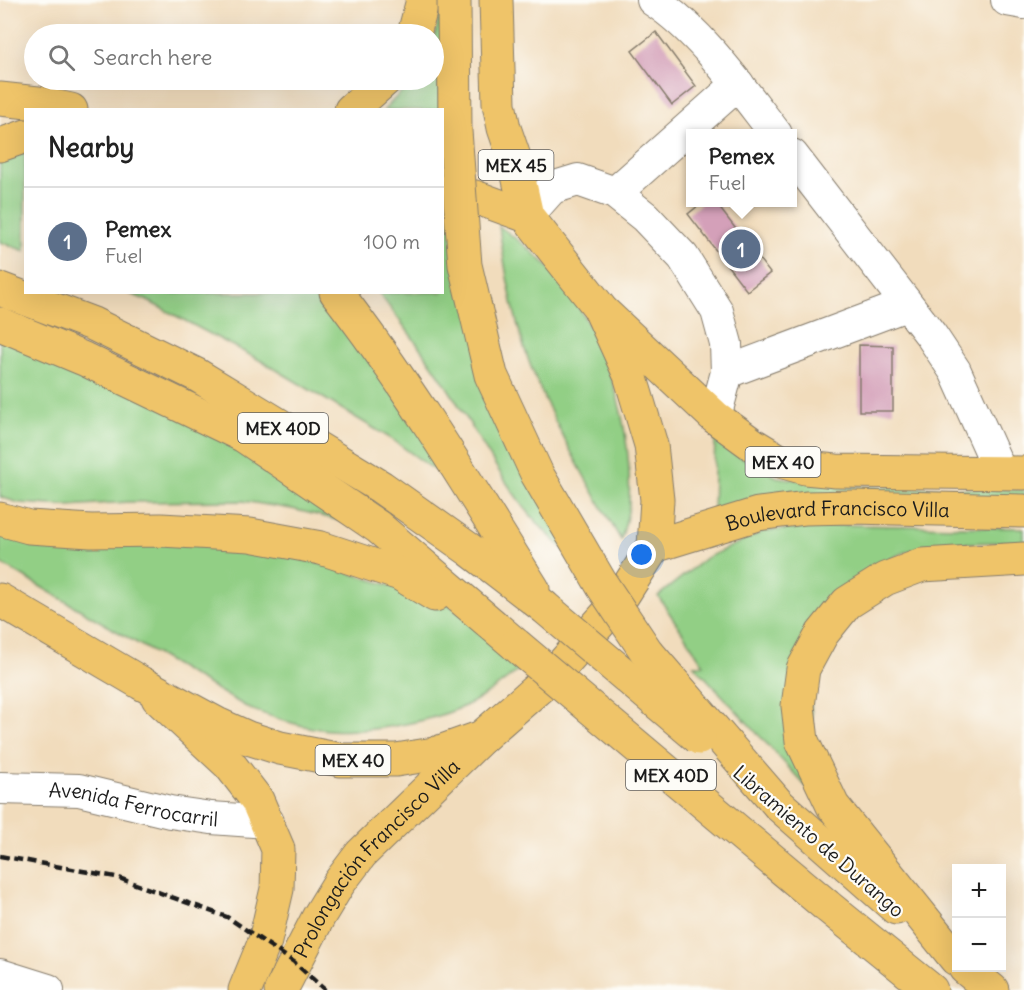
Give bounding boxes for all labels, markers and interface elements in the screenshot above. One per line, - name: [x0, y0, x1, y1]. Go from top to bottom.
- search box: [24, 24, 444, 90]
- icon: search: [45, 41, 78, 74]
- text: Search here: [93, 43, 212, 71]
- popup: [686, 129, 797, 207]
- text: Nearby: [48, 131, 134, 164]
- text: Pemex: [708, 142, 775, 170]
- road number: MEX 45: [478, 150, 554, 180]
- text: Fuel: [708, 170, 746, 195]
- text: Pemex: [105, 215, 171, 243]
- pin: 1: [722, 226, 760, 272]
- text: 1: [64, 229, 71, 254]
- text: 100 m: [363, 229, 420, 254]
- text: Fuel: [105, 243, 142, 268]
- road number: MEX 40D: [238, 413, 328, 443]
- road number: MEX 40: [746, 447, 820, 477]
- street label: Boulevard Francisco Villa: [722, 494, 950, 536]
- your location: [627, 540, 656, 569]
- road number: MEX 40: [316, 745, 391, 775]
- street label: Prolongación Francisco Villa: [287, 753, 464, 962]
- road number: MEX 40D: [626, 760, 716, 790]
- street label: Libramiento de Durango: [728, 760, 910, 922]
- street label: Avenida Ferrocarril: [48, 777, 219, 831]
- map controls: [952, 864, 1006, 972]
- button: +: [952, 864, 1006, 918]
- button: −: [952, 918, 1006, 972]

